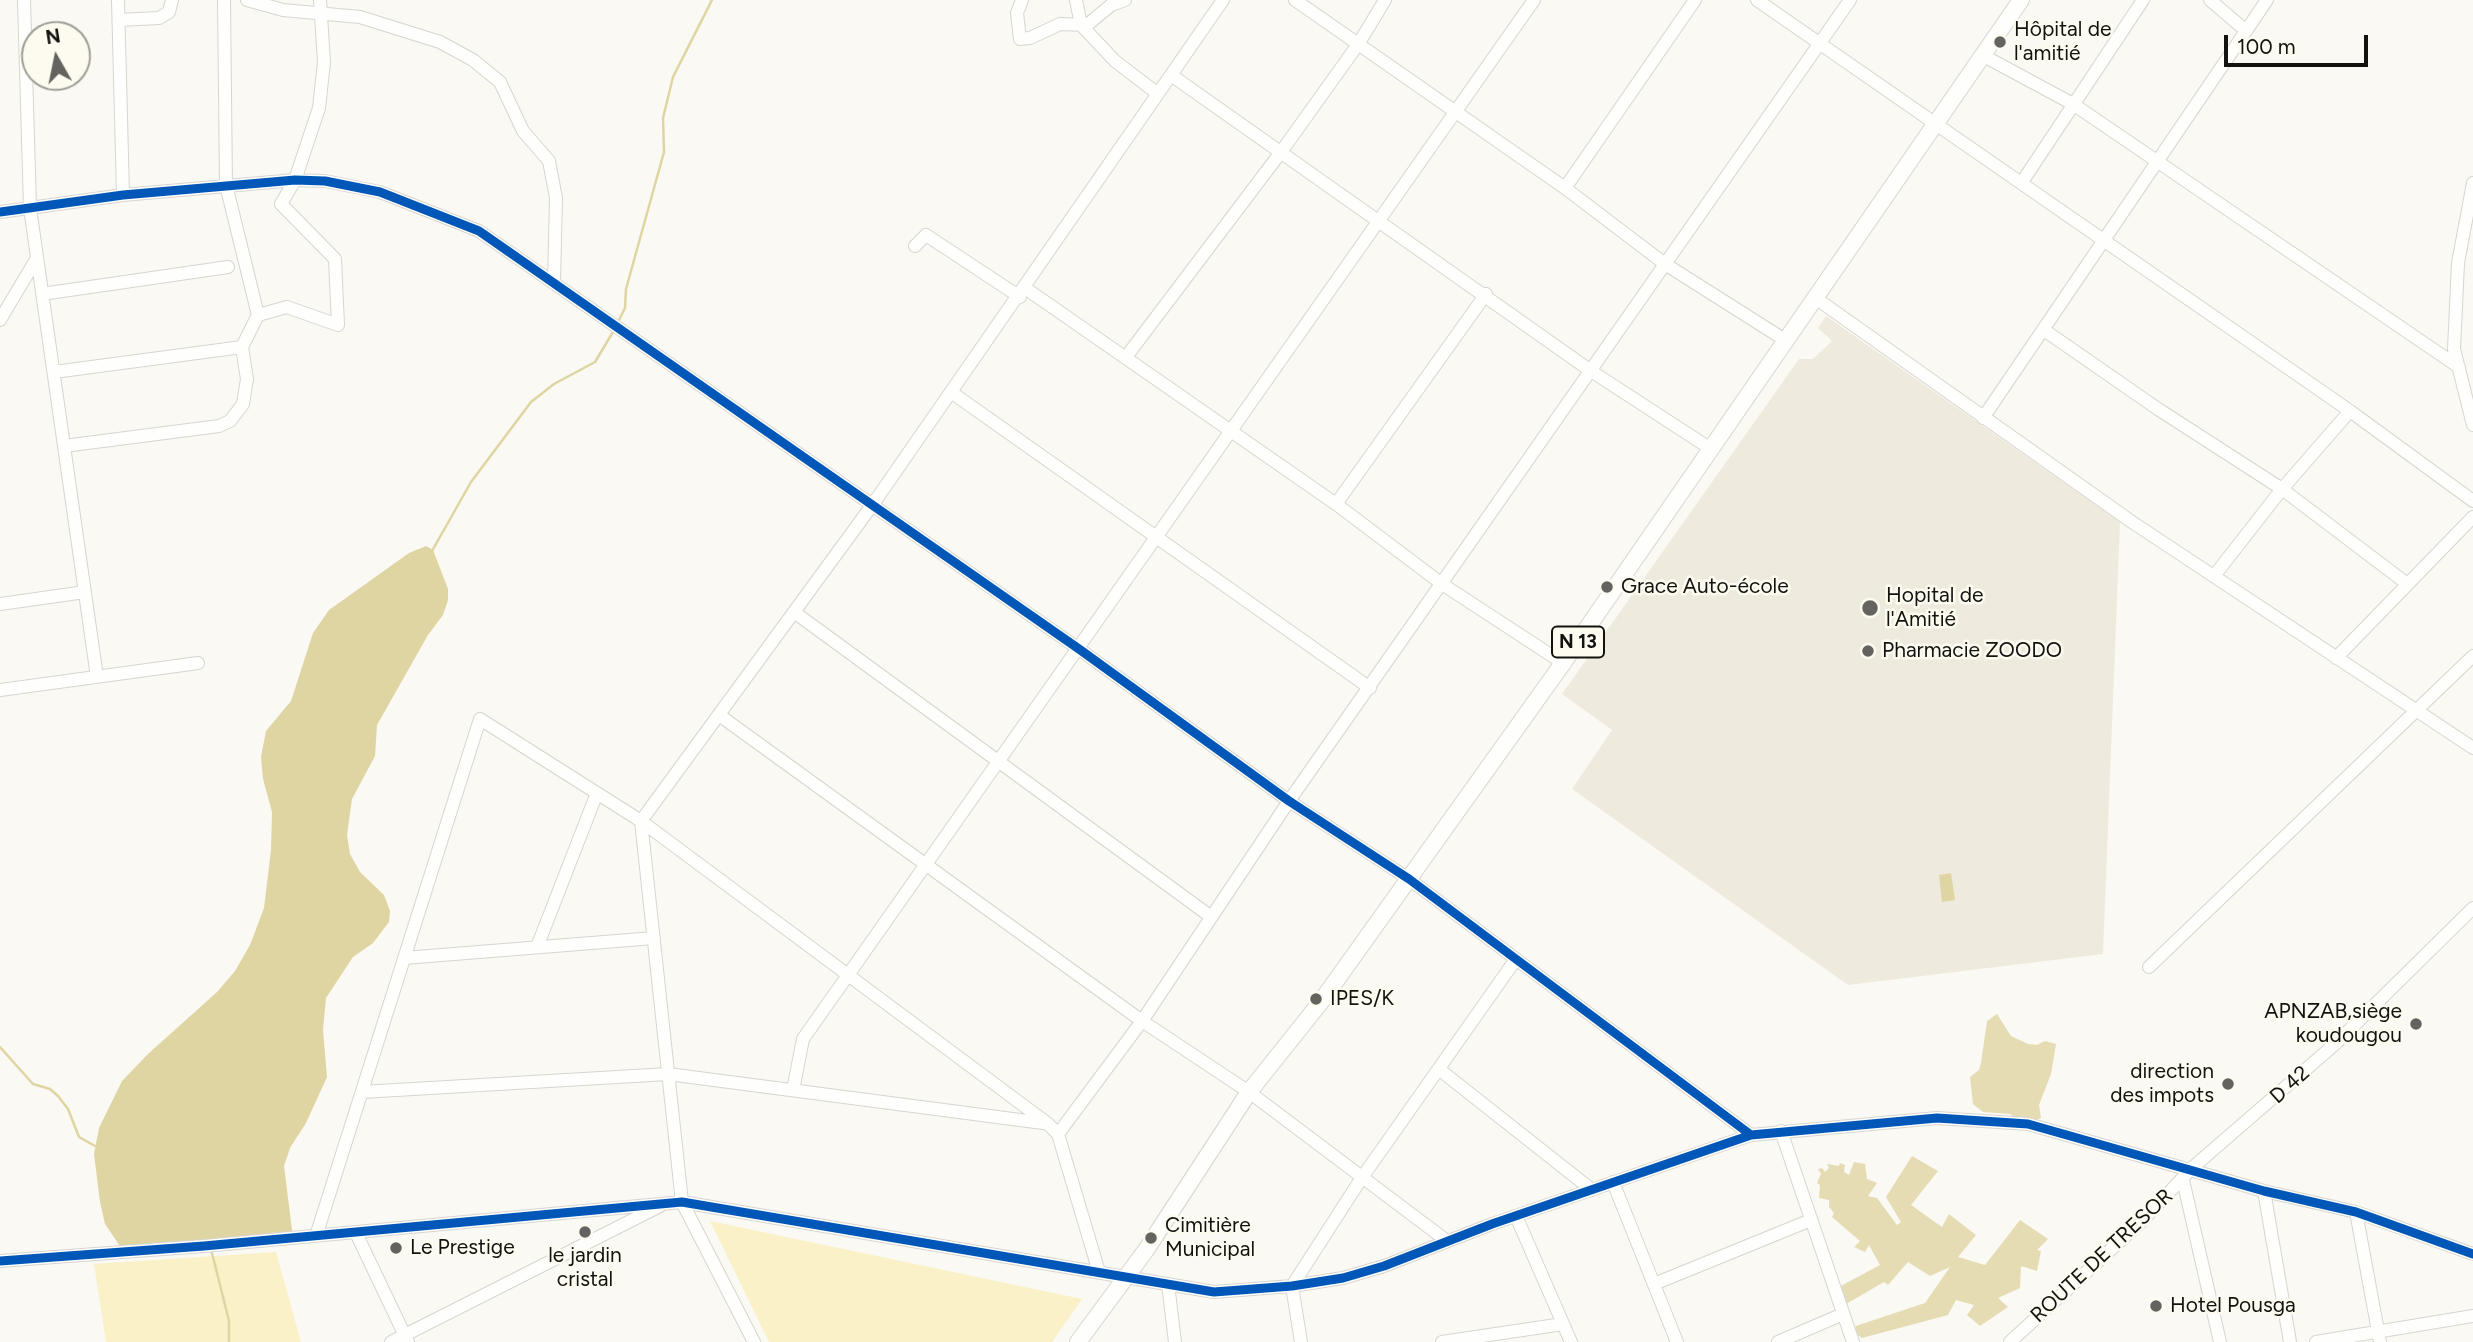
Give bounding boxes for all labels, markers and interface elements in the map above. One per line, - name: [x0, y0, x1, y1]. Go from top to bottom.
- place label: Hôpital de l'amitié: [2014, 17, 2111, 67]
- north arrow: [21, 21, 91, 91]
- scale bar: [2228, 21, 2372, 65]
- text: N: [44, 24, 62, 49]
- marker: Hôpital de l'amitié: [1992, 34, 2008, 50]
- text: 100 m: [2237, 34, 2296, 59]
- place label: Grace Auto-école: [1621, 574, 1789, 600]
- marker: Grace Auto-école: [1599, 579, 1615, 595]
- place label: Hopital de l'Amitié: [1886, 583, 1983, 633]
- marker: Hopital de l'Amitié: [1860, 598, 1880, 618]
- road number: N 13: [1552, 626, 1604, 657]
- place label: Pharmacie ZOODO: [1882, 638, 2062, 664]
- marker: Pharmacie ZOODO: [1860, 643, 1876, 659]
- place label: IPES/K: [1330, 986, 1394, 1012]
- marker: IPES/K: [1308, 991, 1324, 1007]
- place label: APNZAB,siège koudougou: [2264, 999, 2402, 1049]
- marker: APNZAB,siège koudougou: [2408, 1016, 2424, 1032]
- place label: direction des impots: [2110, 1059, 2214, 1109]
- street label: D 42: [2265, 1061, 2315, 1109]
- marker: direction des impots: [2220, 1076, 2236, 1092]
- street label: ROUTE DE TRESOR: [2026, 1184, 2178, 1328]
- place label: Cimitière Municipal: [1165, 1213, 1255, 1263]
- marker: le jardin cristal: [577, 1224, 593, 1240]
- marker: Cimitière Municipal: [1143, 1230, 1159, 1246]
- place label: Le Prestige: [410, 1235, 515, 1261]
- marker: Le Prestige: [388, 1240, 404, 1256]
- place label: le jardin cristal: [548, 1243, 622, 1293]
- place label: Hotel Pousga: [2170, 1293, 2296, 1319]
- marker: Hotel Pousga: [2148, 1298, 2164, 1314]

